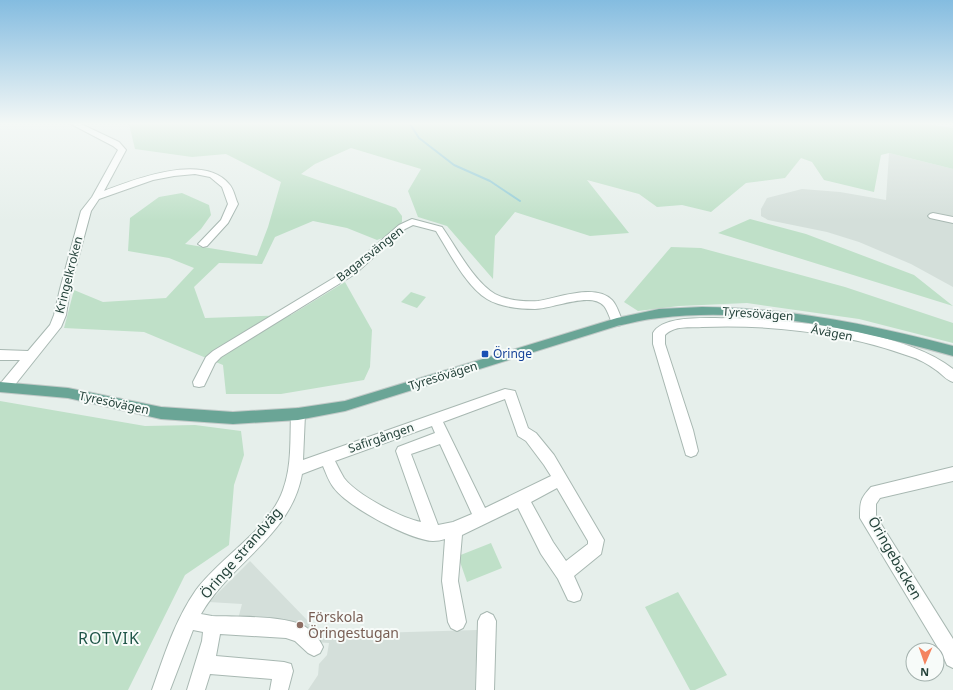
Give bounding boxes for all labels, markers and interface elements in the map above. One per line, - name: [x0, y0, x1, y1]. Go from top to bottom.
- street label: Bagarsvängen: [332, 222, 407, 285]
- street label: Kringelkroken: [51, 234, 86, 315]
- street label: Tyresövägen: [722, 303, 794, 324]
- street label: Åvägen: [810, 320, 854, 345]
- place label: Öringe: [493, 345, 532, 362]
- marker: Öringe: [480, 349, 490, 359]
- street label: Tyresövägen: [406, 357, 479, 394]
- street label: Tyresövägen: [78, 387, 151, 418]
- street label: Safirgången: [346, 418, 416, 457]
- street label: Öringe strandväg: [196, 503, 286, 602]
- street label: Öringebacken: [864, 513, 927, 603]
- place label: Förskola Öringestugan: [308, 607, 399, 642]
- marker: Förskola Öringestugan: [295, 620, 305, 630]
- district label: ROTVIK: [78, 627, 140, 649]
- north arrow: [905, 642, 945, 682]
- text: N: [920, 665, 929, 680]

